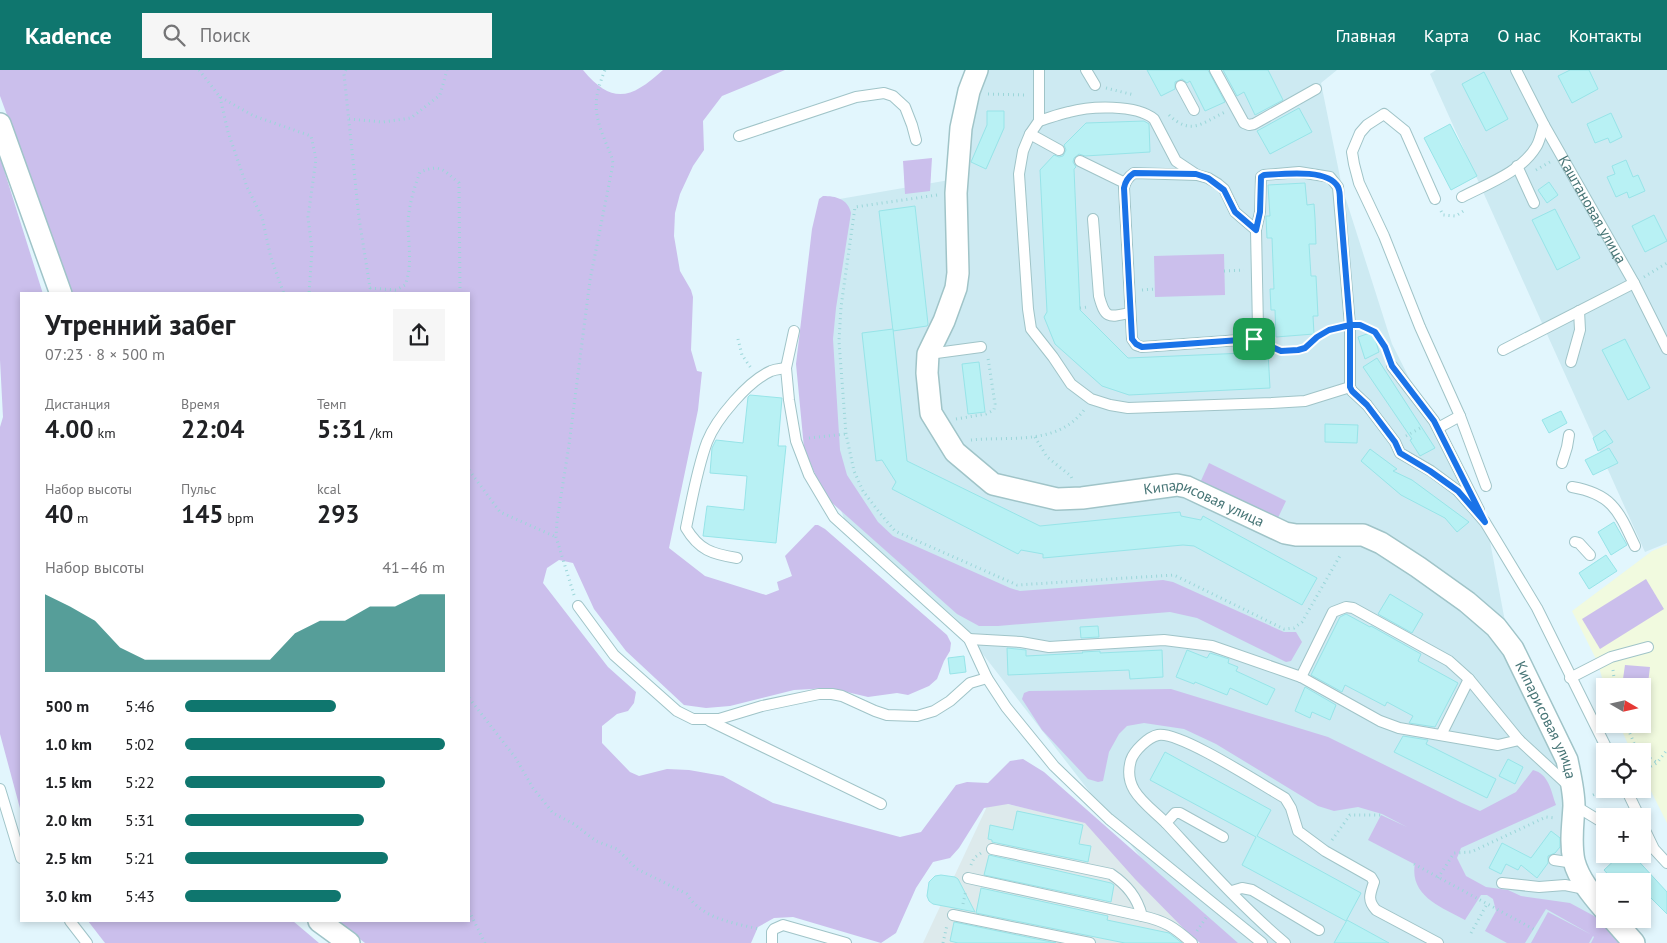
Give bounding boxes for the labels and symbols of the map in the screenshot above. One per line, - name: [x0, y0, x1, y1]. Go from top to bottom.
- street label: Каштановая улица: [1554, 152, 1631, 267]
- pin: [1233, 318, 1275, 360]
- street label: Кипарисовая улица: [1142, 475, 1267, 531]
- street label: Кипарисовая улица: [1511, 658, 1581, 780]
- north arrow: [1596, 678, 1651, 732]

